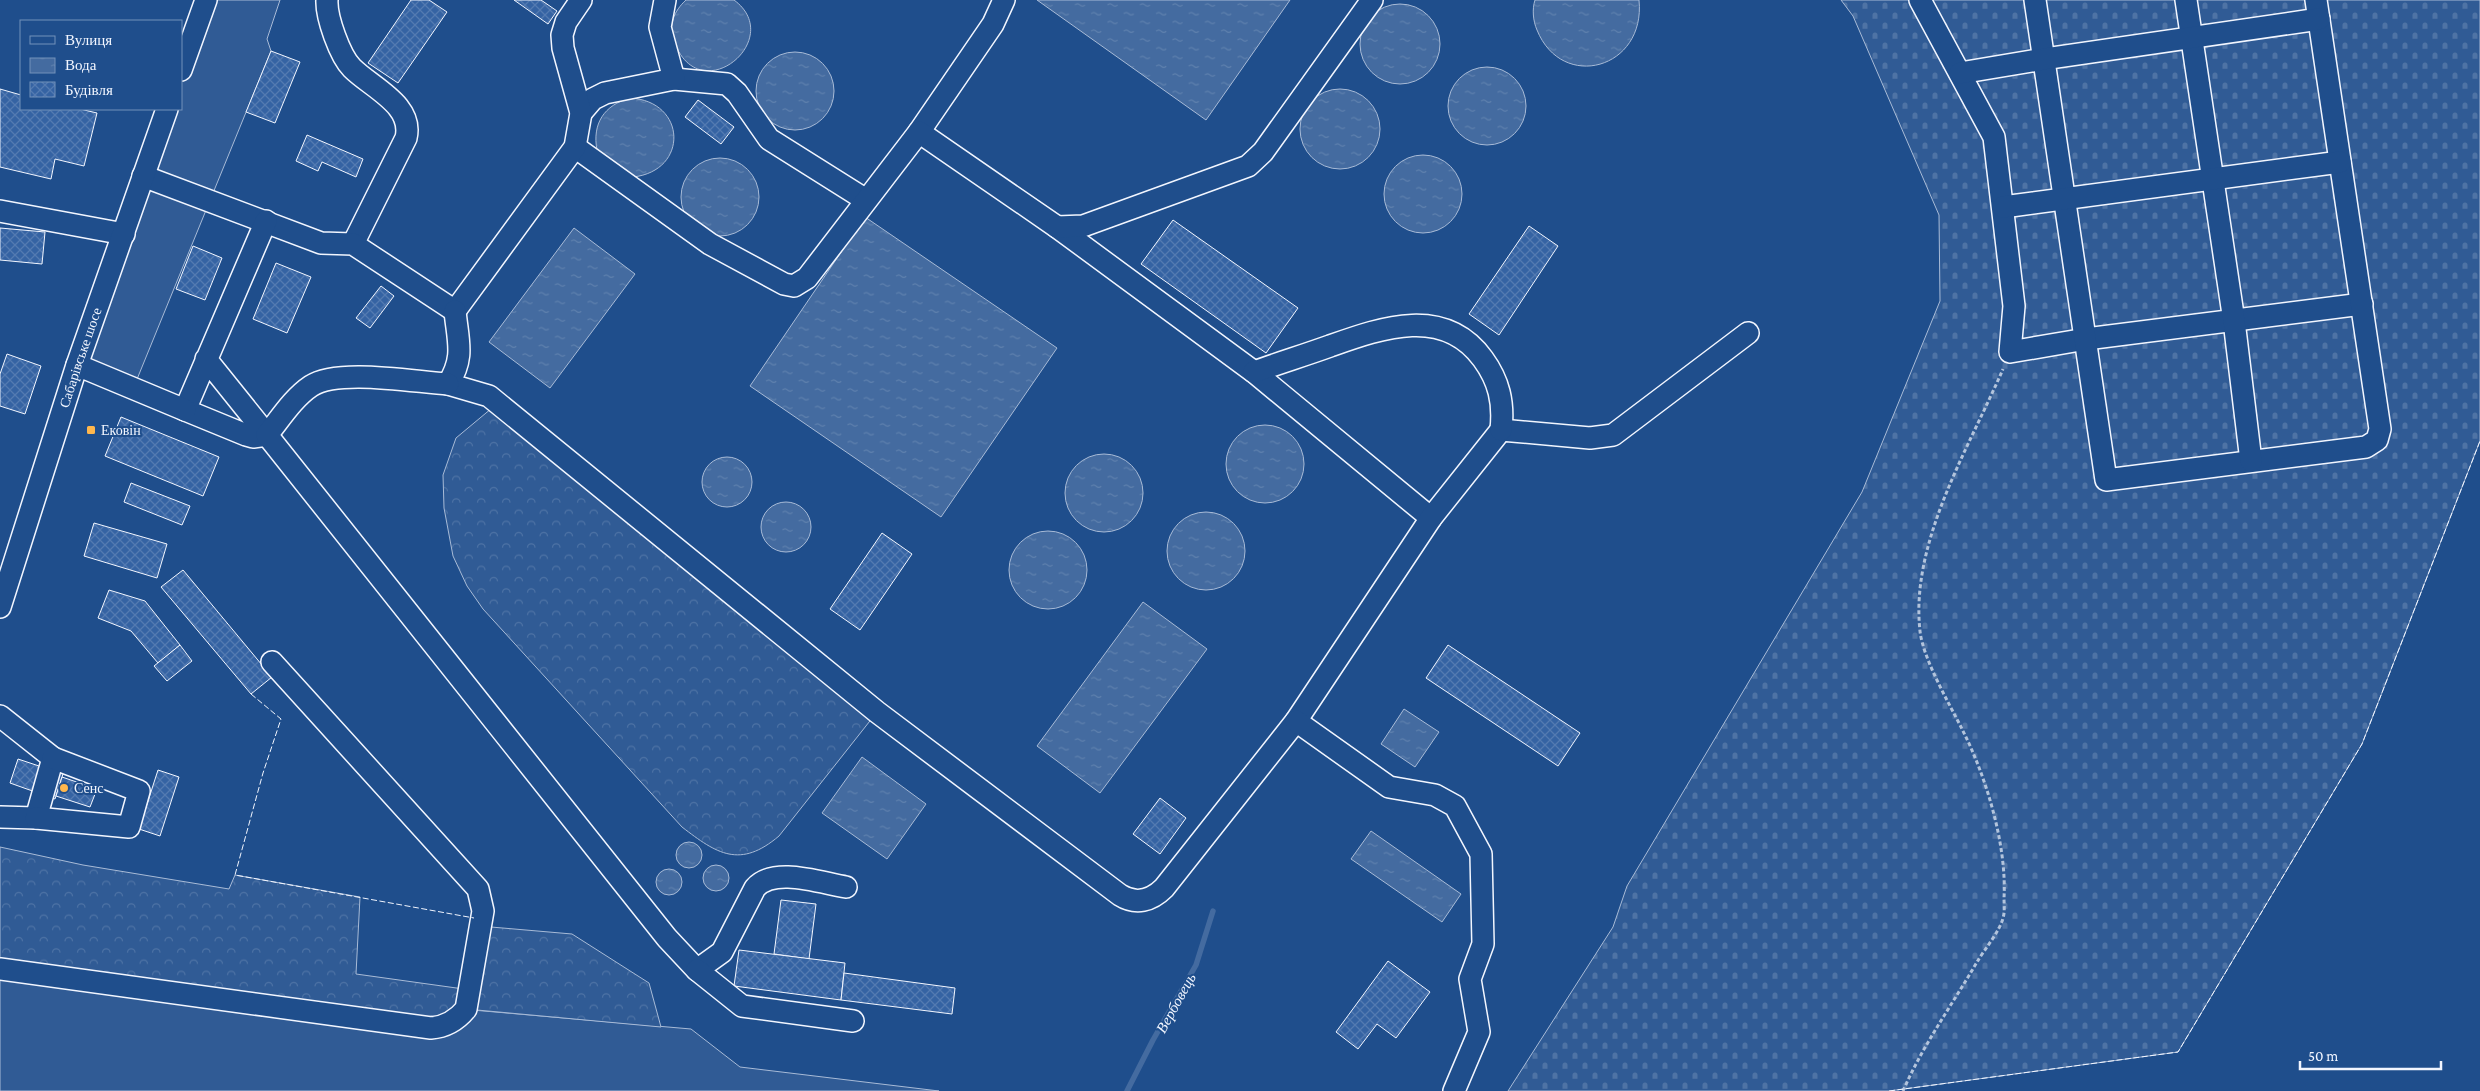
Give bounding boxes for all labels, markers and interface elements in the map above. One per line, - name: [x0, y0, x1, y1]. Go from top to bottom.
- legend: [20, 20, 182, 110]
- text: Вулиця: [65, 32, 112, 48]
- text: Вода: [65, 57, 97, 73]
- text: Будівля: [65, 82, 113, 98]
- street label: Сабарівське шосе: [56, 305, 105, 410]
- place label: Ековін: [101, 422, 141, 438]
- marker: Ековін: [85, 424, 97, 436]
- place label: Сенс: [74, 780, 103, 796]
- marker: Сенс: [58, 782, 70, 794]
- water label: Вербовець: [1153, 970, 1199, 1036]
- scale bar: [2300, 1038, 2441, 1070]
- text: 50 m: [2308, 1048, 2338, 1064]

